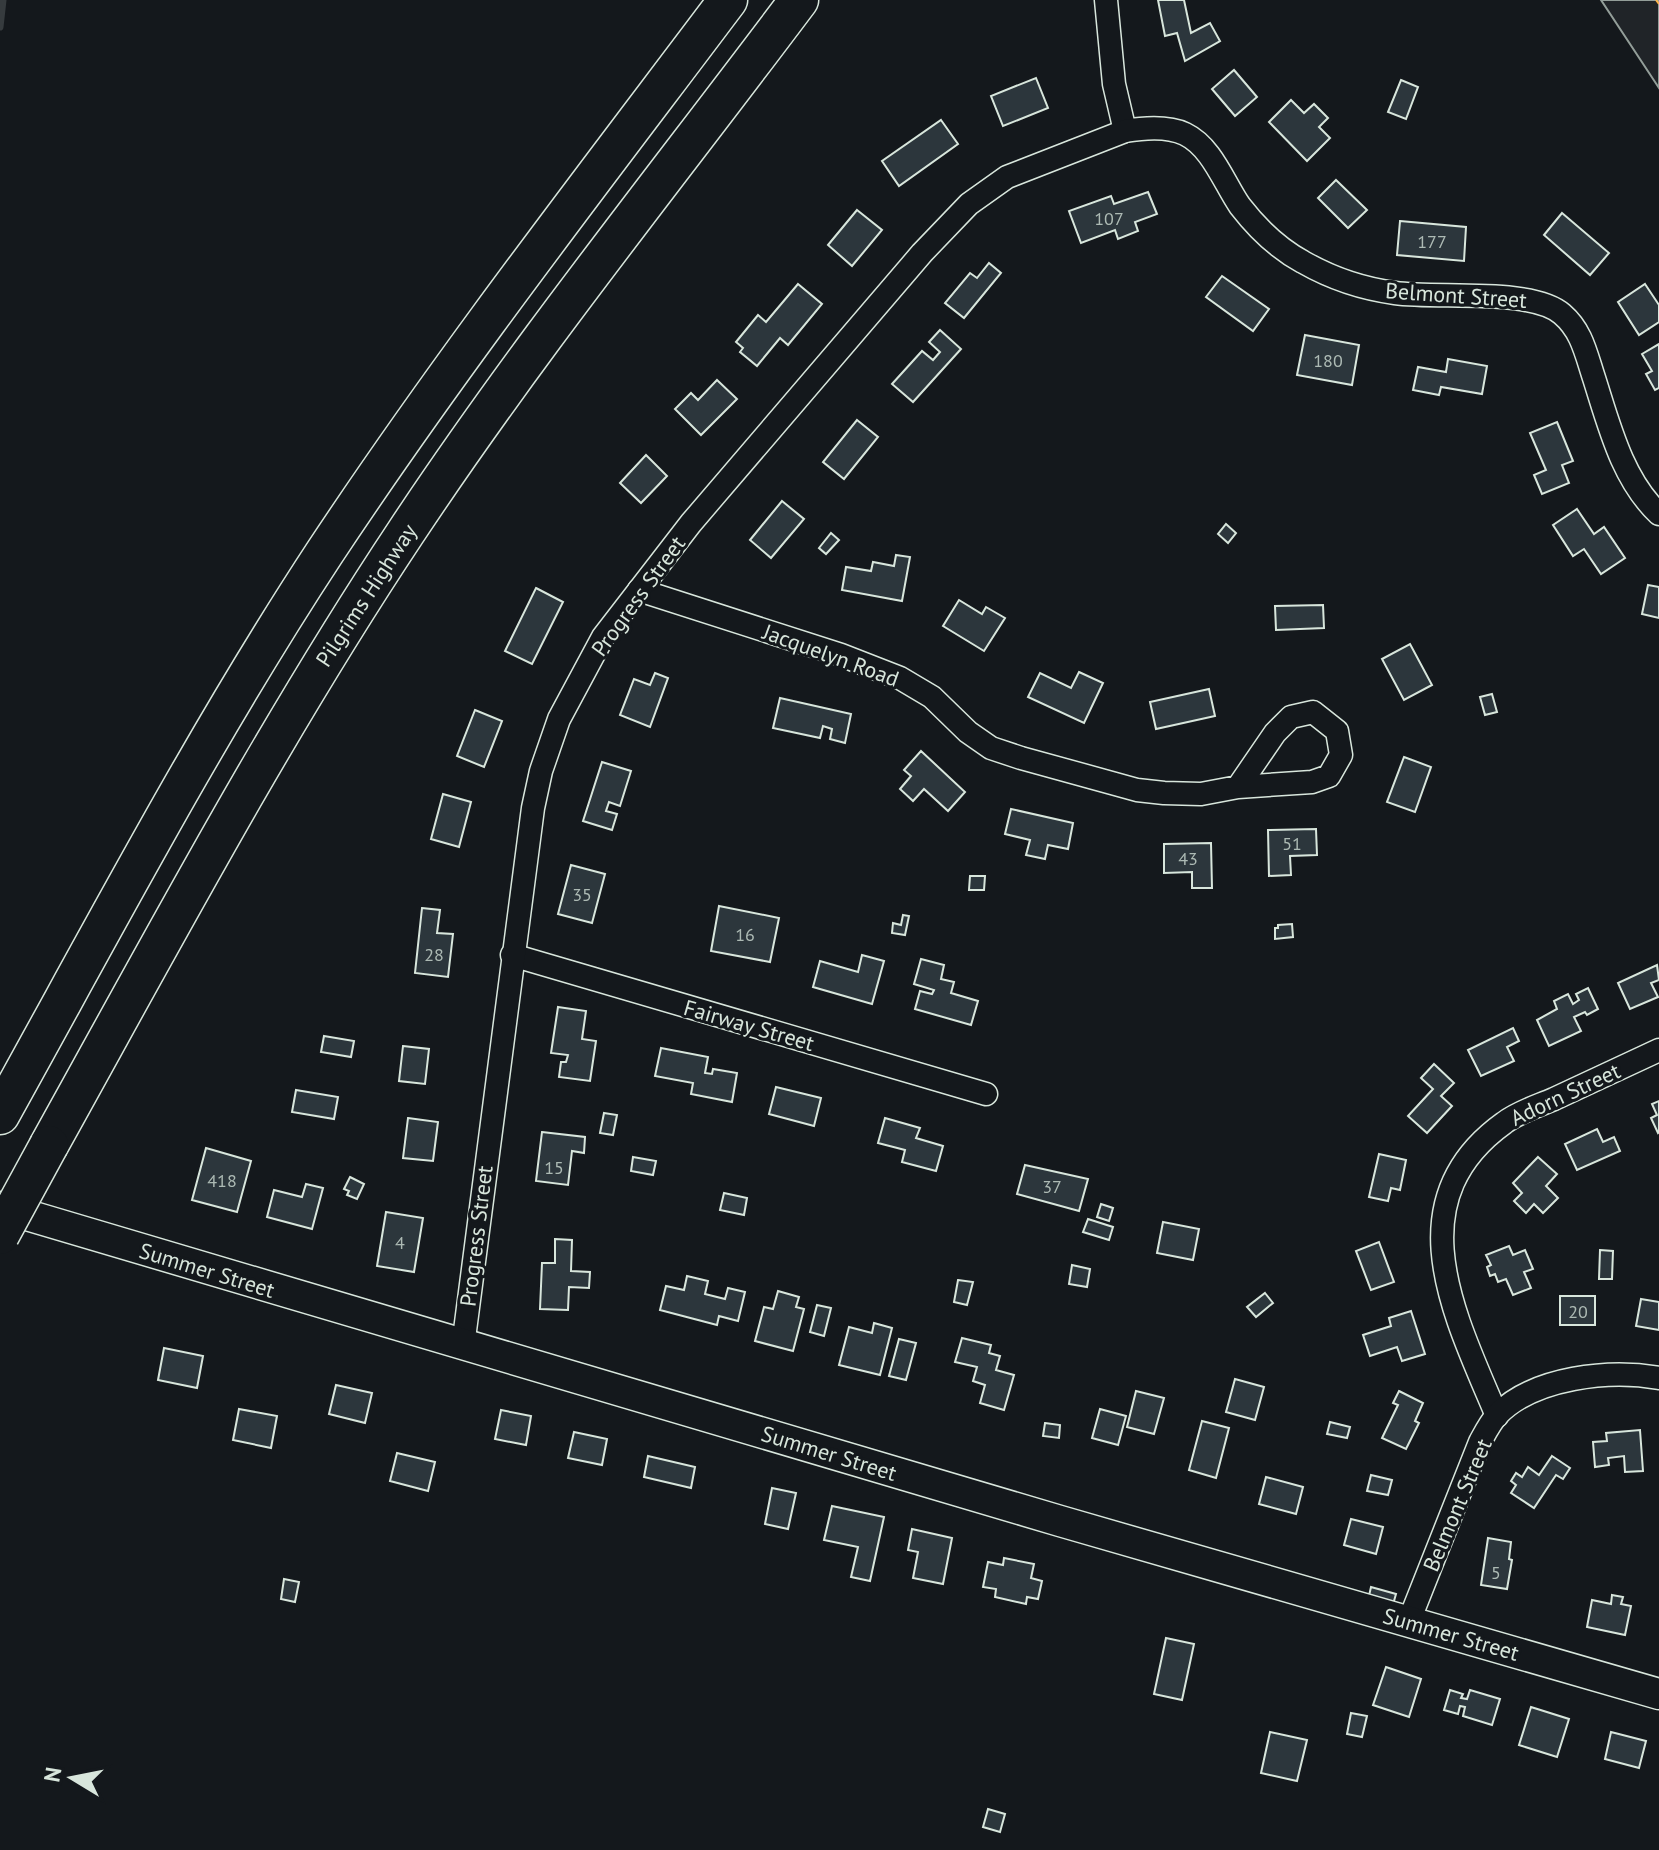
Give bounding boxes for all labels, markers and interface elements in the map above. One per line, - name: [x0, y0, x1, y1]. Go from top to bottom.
- house number: 107: [1094, 207, 1124, 230]
- house number: 177: [1417, 230, 1447, 253]
- street label: Belmont Street: [1384, 276, 1528, 314]
- house number: 180: [1313, 349, 1343, 372]
- street label: Pilgrims Highway: [309, 518, 423, 672]
- street label: Progress Street: [585, 530, 691, 662]
- street label: Jacquelyn Road: [758, 617, 903, 693]
- house number: 51: [1282, 832, 1302, 855]
- house number: 43: [1178, 847, 1198, 870]
- house number: 35: [572, 883, 592, 906]
- house number: 16: [735, 923, 755, 946]
- house number: 28: [424, 943, 444, 966]
- street label: Fairway Street: [681, 993, 818, 1057]
- street label: Adorn Street: [1506, 1056, 1625, 1132]
- house number: 15: [544, 1156, 564, 1179]
- street label: Progress Street: [453, 1163, 499, 1308]
- house number: 418: [207, 1169, 237, 1192]
- house number: 37: [1042, 1175, 1062, 1198]
- house number: 4: [395, 1231, 405, 1254]
- street label: Summer Street: [136, 1236, 279, 1304]
- house number: 20: [1568, 1300, 1588, 1323]
- street label: Summer Street: [758, 1419, 901, 1487]
- street label: Belmont Street: [1416, 1434, 1498, 1576]
- house number: 5: [1491, 1561, 1501, 1584]
- street label: Summer Street: [1380, 1601, 1523, 1667]
- north arrow: [32, 1738, 112, 1818]
- text: N: [37, 1765, 67, 1784]

